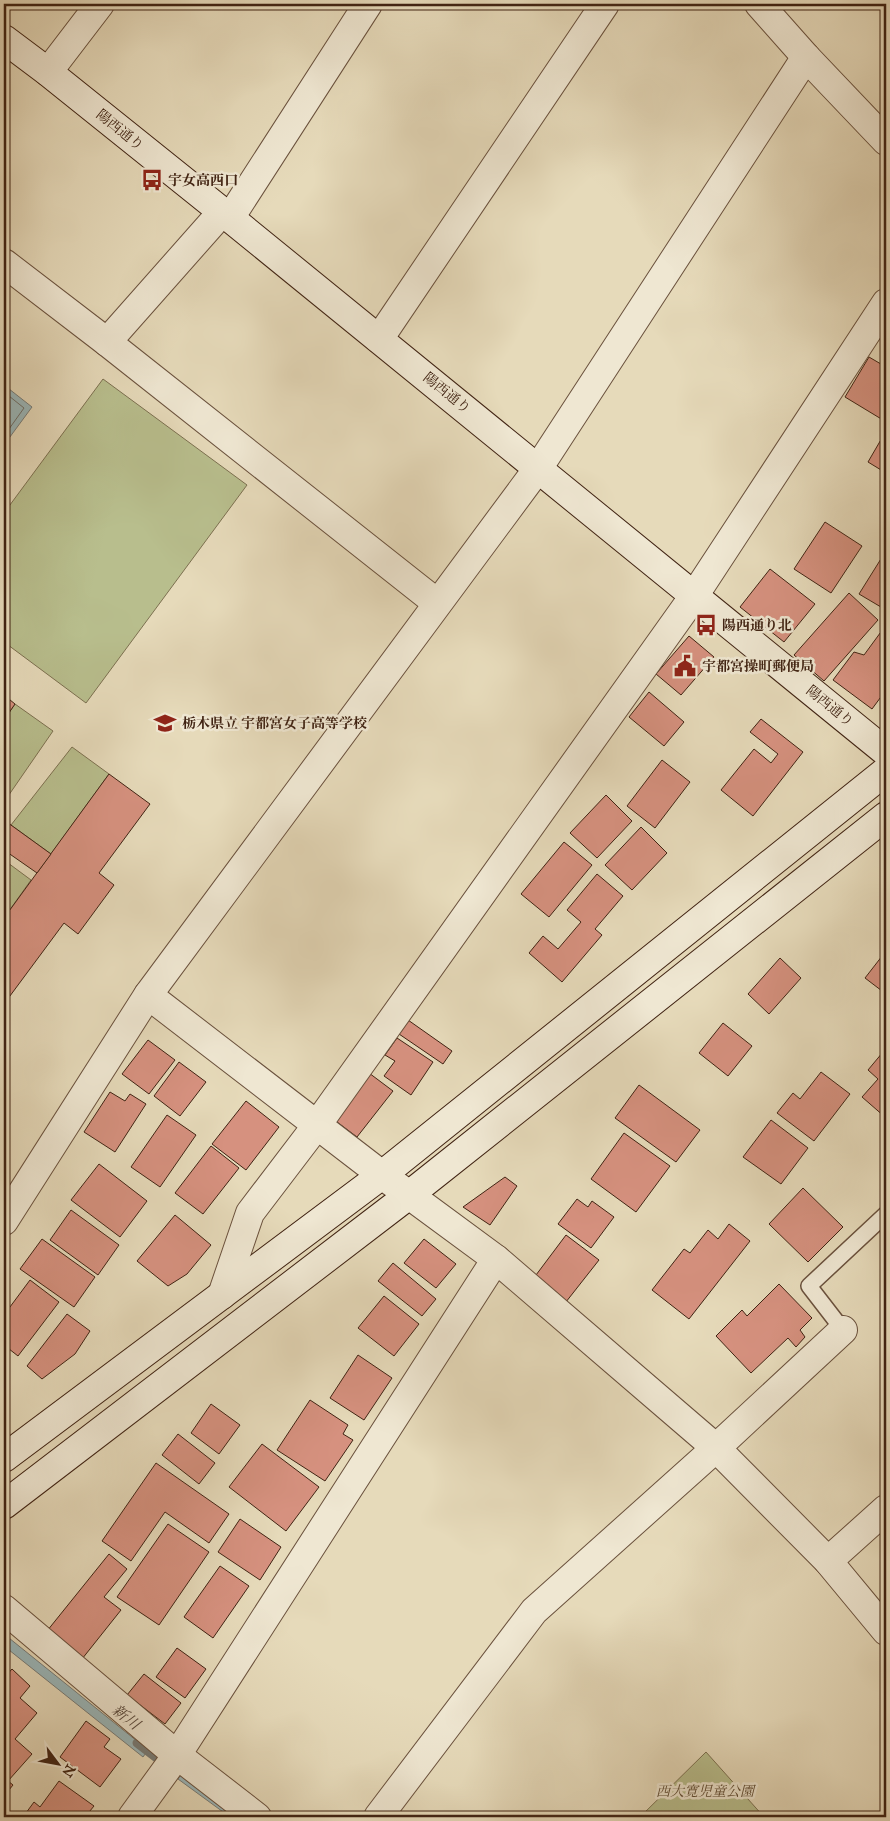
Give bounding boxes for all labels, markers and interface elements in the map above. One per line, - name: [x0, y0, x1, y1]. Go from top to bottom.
- street label: 陽西通り: [93, 106, 147, 154]
- bus stop icon: 宇女高西口: [139, 167, 165, 193]
- place label: 宇女高西口: [168, 172, 238, 189]
- street label: 陽西通り: [420, 369, 474, 417]
- bus stop icon: 陽西通り北: [693, 612, 719, 638]
- place label: 陽西通り北: [722, 617, 792, 634]
- public building icon: 宇都宮操町郵便局: [672, 653, 698, 679]
- place label: 宇都宮操町郵便局: [702, 658, 814, 675]
- street label: 陽西通り: [803, 682, 857, 730]
- school or university icon: 栃木県立 宇都宮女子高等学校: [152, 710, 178, 736]
- place label: 栃木県立 宇都宮女子高等学校: [182, 715, 367, 732]
- water label: 新川: [109, 1701, 145, 1735]
- north arrow: [32, 1738, 82, 1788]
- text: N: [58, 1761, 79, 1780]
- park label: 西大寛児童公園: [656, 1783, 756, 1800]

